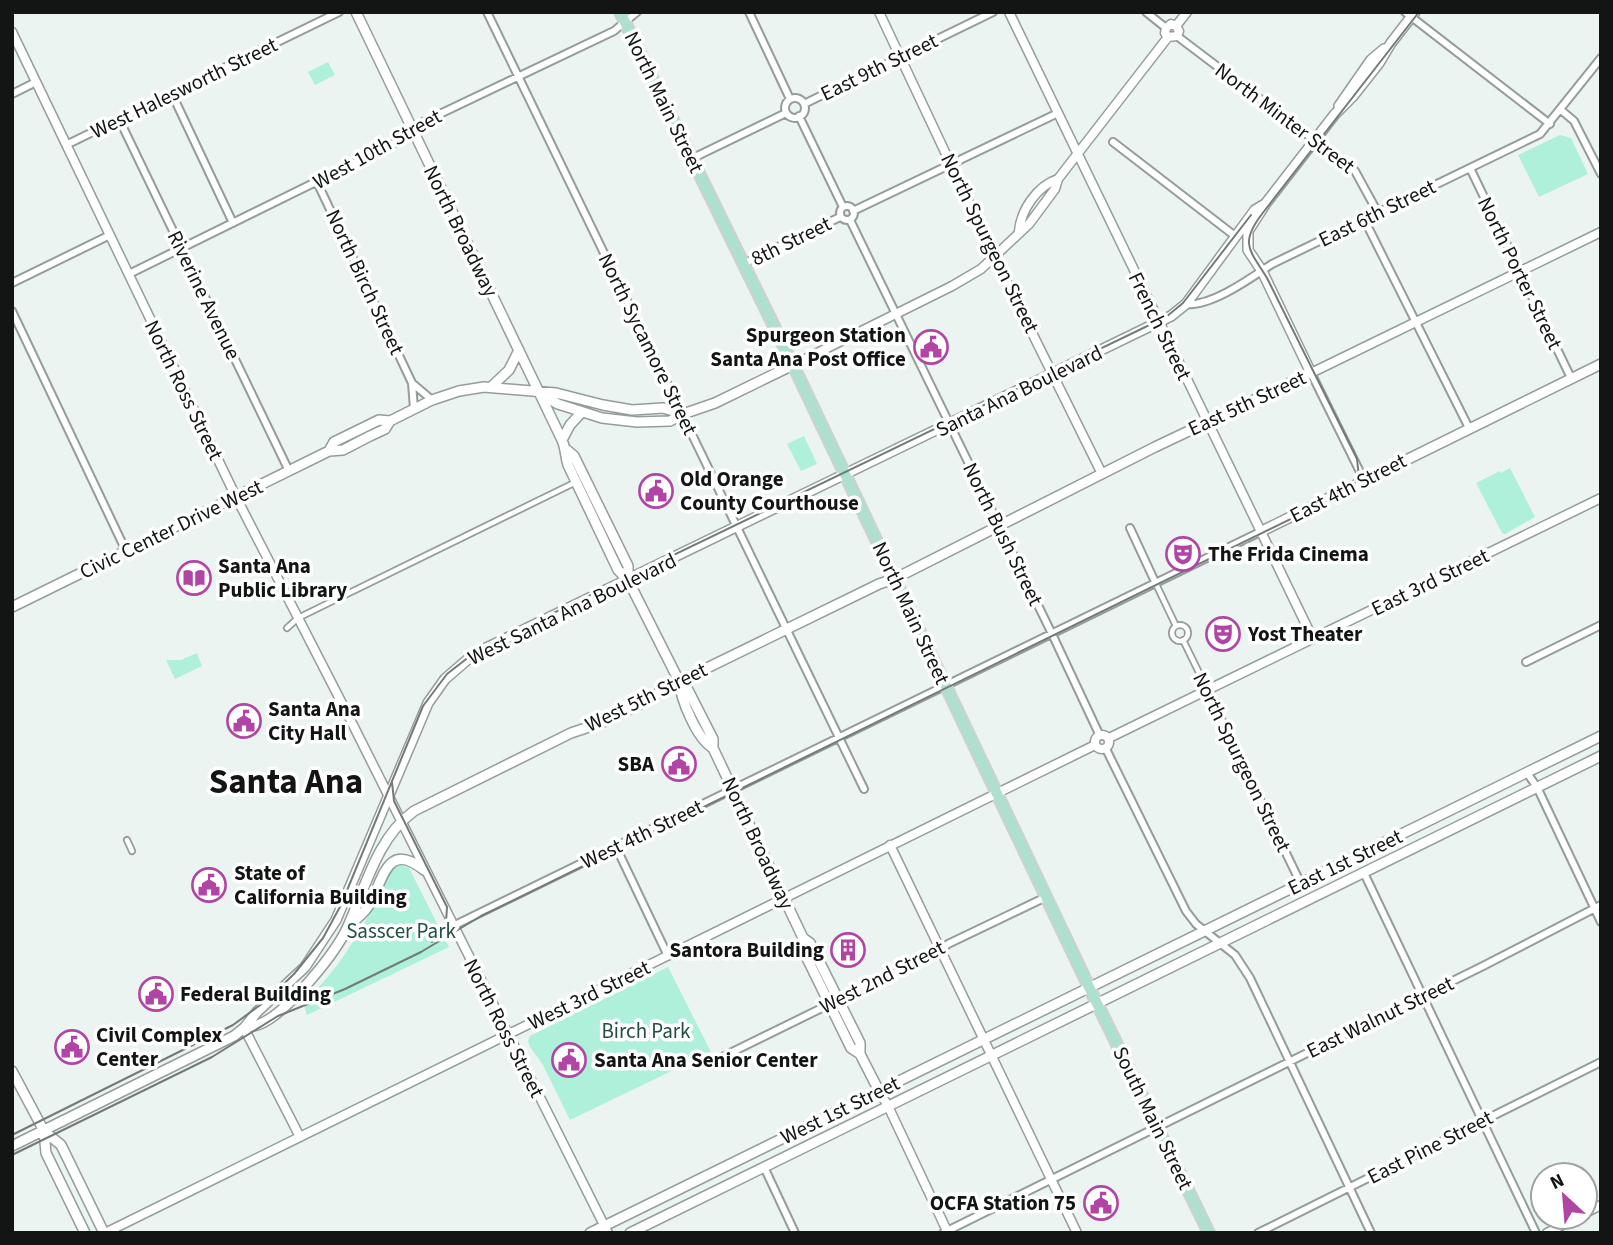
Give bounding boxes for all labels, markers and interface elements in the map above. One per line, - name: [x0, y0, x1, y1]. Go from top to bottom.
- street label: North Main Street: [617, 26, 711, 178]
- street label: East 9th Street: [815, 26, 943, 108]
- street label: West Halesworth Street: [86, 30, 282, 146]
- street label: North Minter Street: [1209, 55, 1361, 181]
- street label: West 10th Street: [307, 101, 447, 197]
- street label: North Spurgeon Street: [933, 148, 1047, 338]
- street label: North Broadway: [416, 160, 506, 302]
- street label: East 6th Street: [1313, 172, 1441, 254]
- street label: North Porter Street: [1470, 192, 1570, 354]
- street label: North Birch Street: [318, 204, 412, 360]
- street label: 8th Street: [746, 209, 836, 273]
- street label: Riverine Avenue: [160, 225, 248, 365]
- street label: North Sycamore Street: [591, 248, 705, 440]
- street label: French Street: [1121, 267, 1199, 385]
- street label: North Ross Street: [137, 315, 231, 465]
- place label: Spurgeon Station Santa Ana Post Office: [710, 320, 906, 374]
- public building icon: Spurgeon Station Santa Ana Post Office: [912, 328, 950, 366]
- street label: Santa Ana Boulevard: [931, 338, 1107, 444]
- street label: East 5th Street: [1183, 363, 1311, 443]
- street label: East 4th Street: [1285, 446, 1411, 530]
- street label: North Bush Street: [955, 457, 1051, 611]
- place label: Old Orange County Courthouse: [680, 464, 859, 518]
- street label: Civic Center Drive West: [74, 472, 268, 586]
- public building icon: Old Orange County Courthouse: [637, 472, 675, 510]
- theatre icon: The Frida Cinema: [1164, 535, 1202, 573]
- street label: North Main Street: [865, 537, 957, 689]
- place label: The Frida Cinema: [1208, 539, 1369, 569]
- street label: East 3rd Street: [1366, 541, 1494, 623]
- street label: West Santa Ana Boulevard: [463, 545, 681, 673]
- place label: Santa Ana Public Library: [218, 551, 347, 605]
- library icon: Santa Ana Public Library: [175, 559, 213, 597]
- theatre icon: Yost Theater: [1204, 615, 1242, 653]
- place label: Yost Theater: [1247, 619, 1363, 649]
- street label: West 5th Street: [580, 655, 712, 739]
- street label: North Spurgeon Street: [1185, 667, 1299, 857]
- place label: Santa Ana City Hall: [268, 694, 361, 748]
- public building icon: Santa Ana City Hall: [225, 702, 263, 740]
- public building icon: SBA: [660, 745, 698, 783]
- place label: SBA: [618, 749, 655, 779]
- district label: Santa Ana: [209, 757, 363, 807]
- street label: North Broadway: [714, 772, 802, 914]
- street label: West 4th Street: [576, 792, 708, 876]
- street label: East 1st Street: [1283, 821, 1407, 903]
- place label: State of California Building: [234, 858, 407, 912]
- public building icon: State of California Building: [190, 866, 228, 904]
- park label: Sasscer Park: [346, 916, 456, 946]
- building icon: Santora Building: [829, 931, 867, 969]
- street label: West 2nd Street: [814, 933, 950, 1021]
- place label: Santora Building: [669, 935, 824, 965]
- street label: West 3rd Street: [523, 952, 655, 1038]
- street label: North Ross Street: [456, 953, 552, 1103]
- street label: East Walnut Street: [1301, 968, 1459, 1066]
- public building icon: Federal Building: [137, 975, 175, 1013]
- place label: Federal Building: [180, 979, 331, 1009]
- park label: Birch Park: [601, 1016, 691, 1046]
- place label: Civil Complex Center: [96, 1020, 222, 1074]
- public building icon: Civil Complex Center: [53, 1028, 91, 1066]
- public building icon: Santa Ana Senior Center: [550, 1041, 588, 1079]
- street label: South Main Street: [1105, 1041, 1201, 1195]
- place label: Santa Ana Senior Center: [594, 1045, 818, 1075]
- street label: West 1st Street: [775, 1068, 905, 1152]
- street label: East Pine Street: [1362, 1103, 1498, 1191]
- north arrow: [1529, 1161, 1599, 1231]
- text: N: [1546, 1167, 1569, 1197]
- public building icon: OCFA Station 75: [1082, 1184, 1120, 1222]
- place label: OCFA Station 75: [930, 1188, 1076, 1218]

